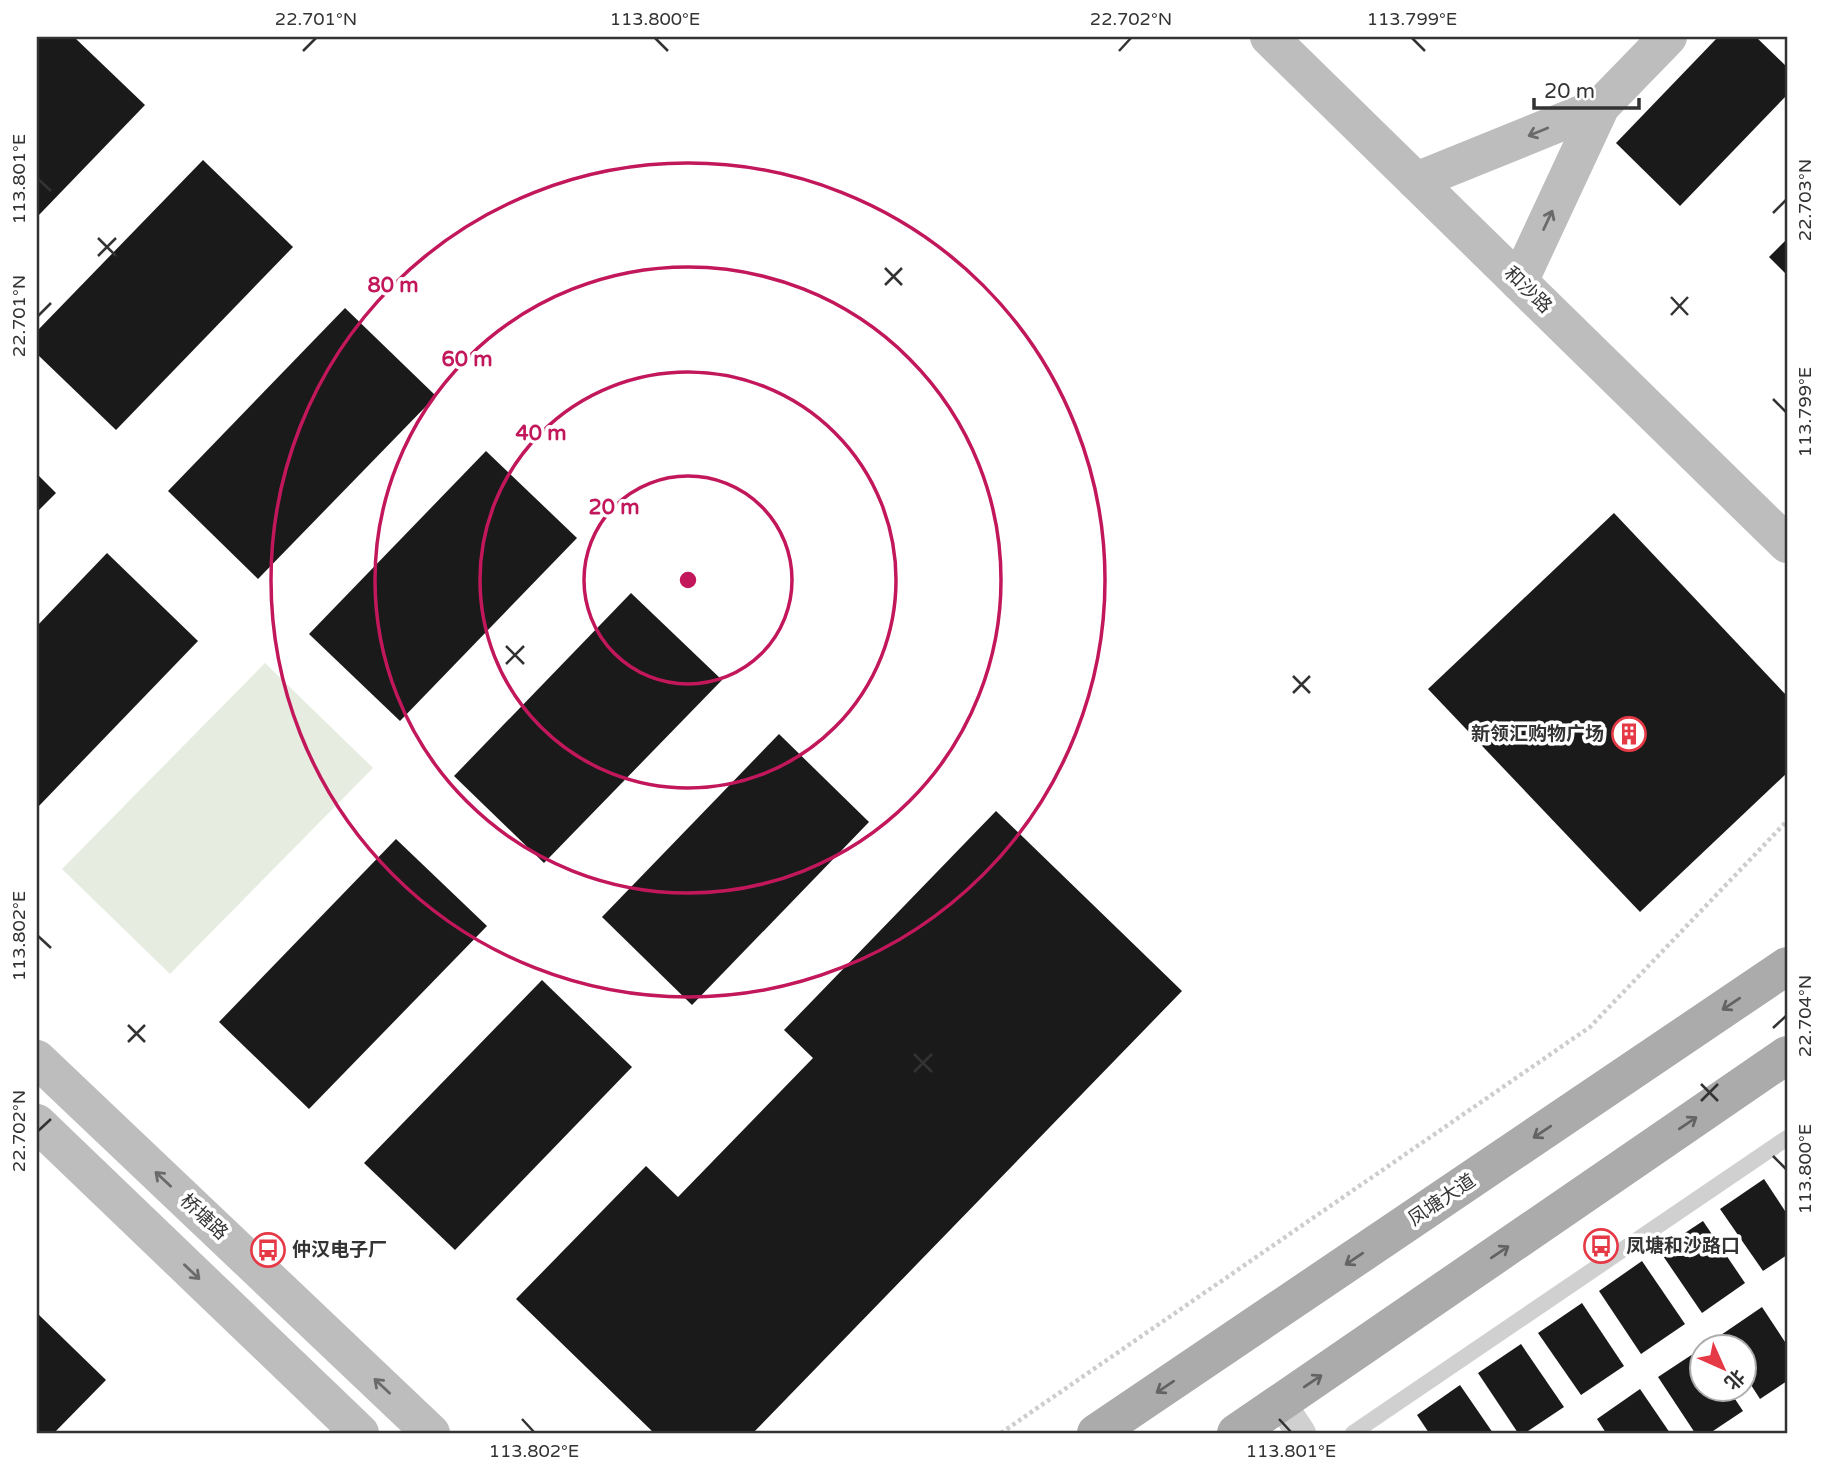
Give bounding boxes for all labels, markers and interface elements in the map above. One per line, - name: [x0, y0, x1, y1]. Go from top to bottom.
- text: 22.701°N: [275, 8, 357, 30]
- text: 113.800°E: [610, 8, 700, 30]
- text: 22.702°N: [1090, 8, 1172, 30]
- text: 113.799°E: [1367, 8, 1457, 30]
- scale bar: [1534, 66, 1638, 110]
- text: 20 m: [1544, 79, 1595, 104]
- one-way arrow: [1528, 126, 1549, 139]
- text: 113.801°E: [8, 134, 30, 224]
- text: 22.703°N: [1794, 159, 1816, 241]
- one-way arrow: [1542, 210, 1555, 231]
- street label: 和沙路: [1500, 262, 1556, 318]
- text: 80 m: [367, 273, 419, 298]
- text: 22.701°N: [8, 275, 30, 357]
- text: 60 m: [441, 347, 493, 372]
- text: 113.799°E: [1794, 367, 1816, 457]
- text: 40 m: [515, 421, 567, 446]
- text: 20 m: [588, 495, 640, 520]
- centre of rings: [676, 568, 700, 592]
- building icon: 新领汇购物广场: [1610, 715, 1648, 753]
- place label: 新领汇购物广场: [1471, 723, 1604, 745]
- text: 113.802°E: [8, 891, 30, 981]
- text: 22.704°N: [1794, 975, 1816, 1057]
- one-way arrow: [1722, 997, 1741, 1012]
- text: 22.702°N: [8, 1090, 30, 1172]
- one-way arrow: [1677, 1116, 1697, 1130]
- text: 113.800°E: [1794, 1124, 1816, 1214]
- one-way arrow: [1533, 1125, 1552, 1139]
- street label: 凤塘大道: [1404, 1170, 1480, 1230]
- one-way arrow: [155, 1171, 172, 1188]
- street label: 桥塘路: [176, 1190, 232, 1244]
- bus stop icon: 凤塘和沙路口: [1582, 1227, 1620, 1265]
- bus stop icon: 仲汉电子厂: [249, 1231, 287, 1269]
- place label: 凤塘和沙路口: [1626, 1235, 1740, 1257]
- place label: 仲汉电子厂: [292, 1239, 387, 1261]
- one-way arrow: [1490, 1245, 1509, 1259]
- one-way arrow: [1345, 1252, 1364, 1266]
- one-way arrow: [183, 1263, 200, 1280]
- north arrow: [1688, 1334, 1758, 1404]
- text: 北: [1720, 1365, 1749, 1394]
- one-way arrow: [1302, 1374, 1322, 1388]
- one-way arrow: [374, 1378, 391, 1395]
- one-way arrow: [1156, 1379, 1175, 1394]
- text: 113.802°E: [489, 1440, 579, 1462]
- text: 113.801°E: [1246, 1440, 1336, 1462]

